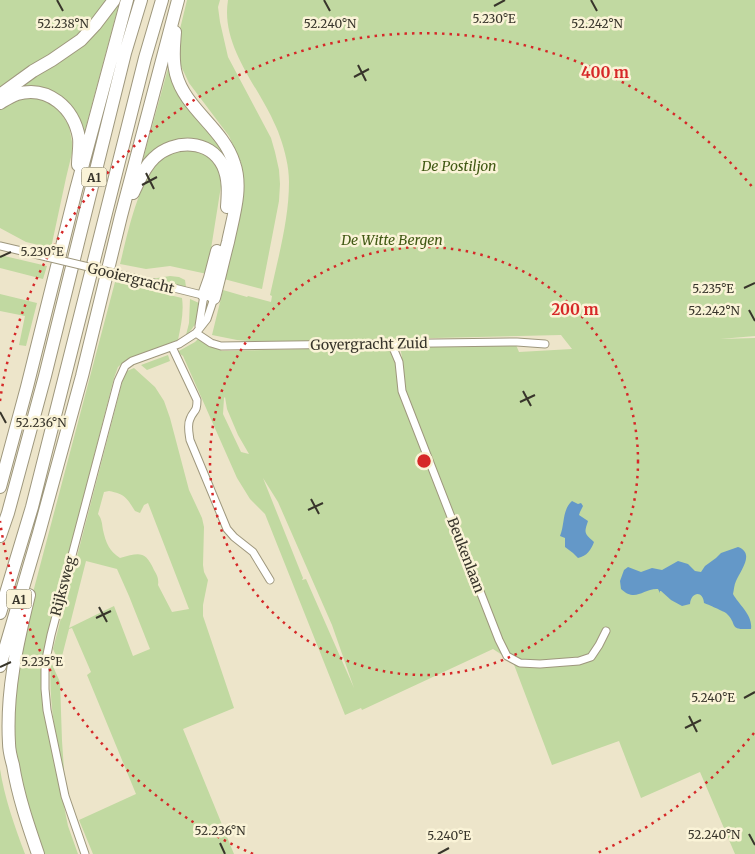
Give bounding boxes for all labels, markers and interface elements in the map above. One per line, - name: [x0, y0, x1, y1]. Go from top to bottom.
- text: 5.230°E: [472, 11, 516, 26]
- text: 52.238°N: [37, 16, 89, 31]
- text: 52.240°N: [304, 16, 357, 31]
- text: 52.242°N: [571, 16, 623, 31]
- text: 400 m: [581, 63, 629, 82]
- park label: De Postiljon: [420, 157, 497, 175]
- road number: A1: [82, 168, 106, 186]
- park label: De Witte Bergen: [340, 231, 443, 249]
- text: 5.230°E: [20, 244, 64, 259]
- street label: Gooiergracht: [86, 259, 177, 298]
- text: 5.235°E: [692, 281, 734, 296]
- text: 200 m: [551, 300, 599, 319]
- text: 52.242°N: [688, 303, 740, 318]
- street label: Goyergracht Zuid: [310, 334, 428, 354]
- text: 52.236°N: [16, 415, 67, 430]
- centre of rings: [415, 452, 433, 470]
- street label: Beukenlaan: [443, 515, 489, 595]
- street label: Rijksweg: [46, 554, 80, 618]
- road number: A1: [6, 590, 32, 608]
- text: 5.235°E: [21, 654, 63, 669]
- text: 5.240°E: [691, 690, 735, 705]
- text: 52.236°N: [195, 823, 246, 838]
- text: 52.240°N: [688, 827, 741, 842]
- text: 5.240°E: [427, 828, 471, 843]

